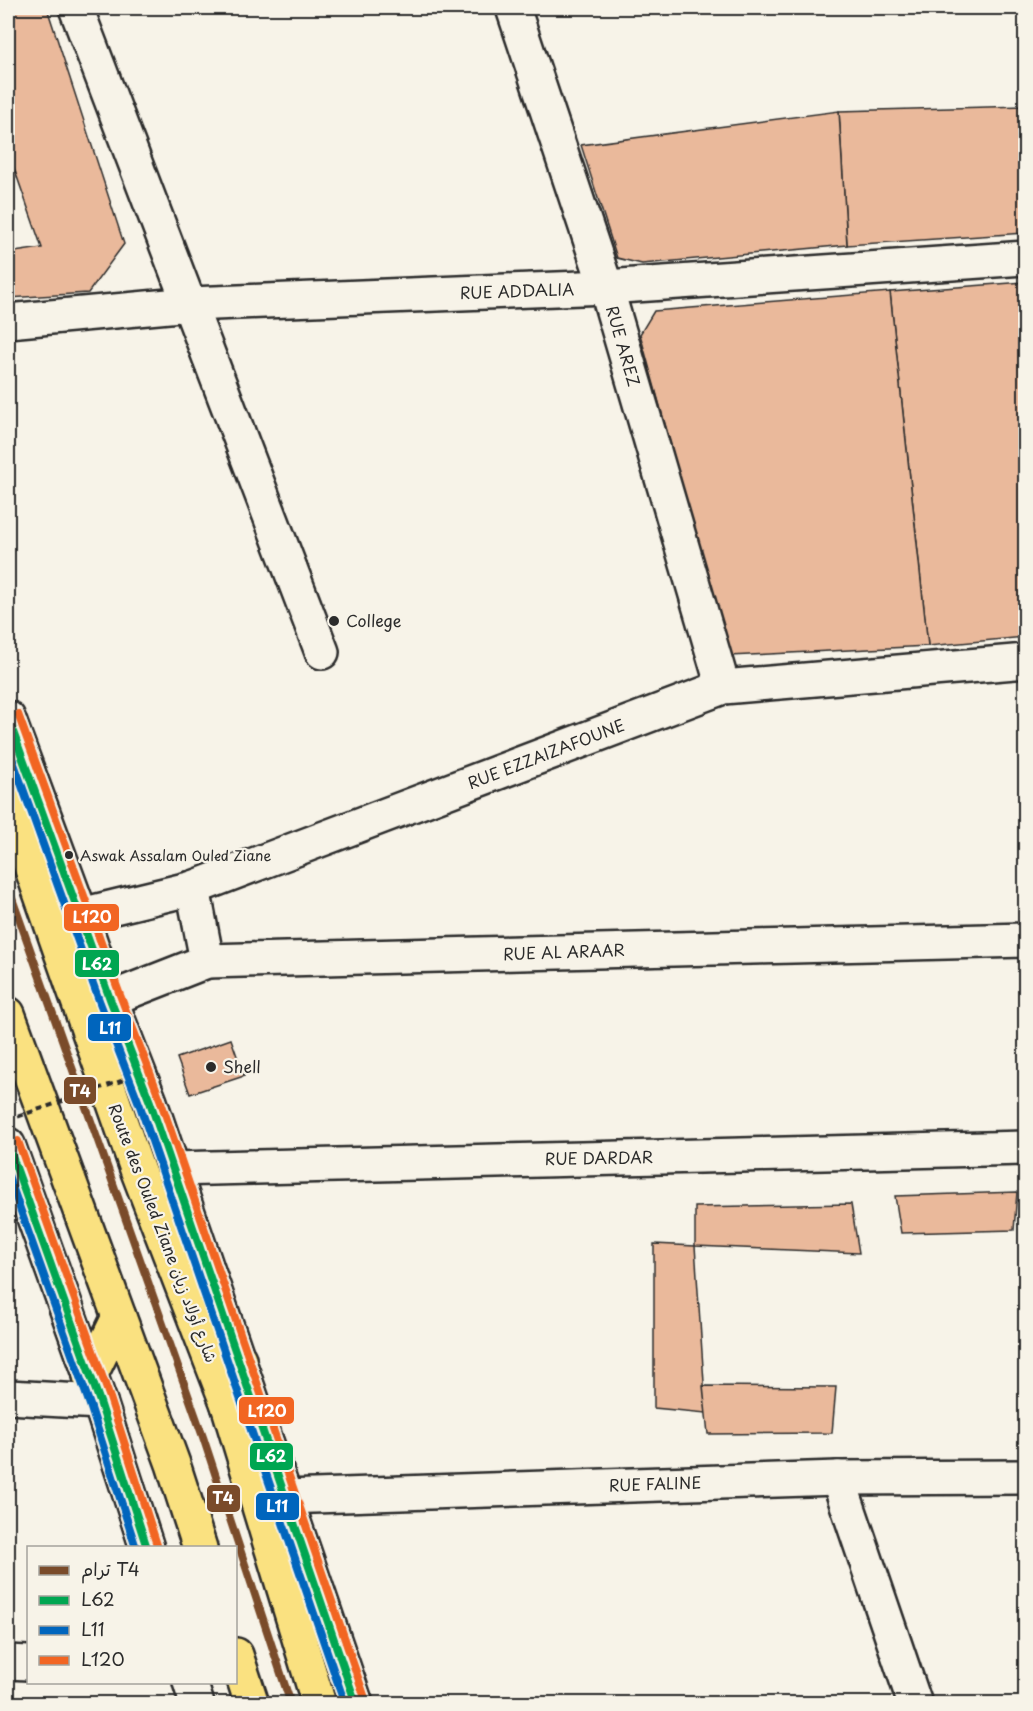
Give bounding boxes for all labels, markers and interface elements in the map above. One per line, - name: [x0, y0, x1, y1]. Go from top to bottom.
- street label: RUE ADDALIA: [459, 276, 575, 304]
- street label: RUE AREZ: [601, 303, 647, 389]
- place label: College: [346, 608, 402, 632]
- marker: College: [327, 614, 341, 628]
- street label: RUE EZZAIZAFOUNE: [464, 712, 628, 794]
- place label: Aswak Assalam Ouled Ziane: [80, 845, 272, 866]
- marker: Aswak Assalam Ouled Ziane: [63, 849, 75, 861]
- line badge: L120: [63, 903, 120, 932]
- text: L120: [72, 904, 112, 928]
- street label: RUE AL ARAAR: [503, 937, 625, 965]
- line badge: L62: [74, 949, 120, 978]
- text: L62: [82, 951, 113, 975]
- line badge: L11: [87, 1013, 132, 1042]
- text: L11: [99, 1015, 121, 1039]
- place label: Shell: [223, 1054, 261, 1078]
- marker: Shell: [204, 1060, 218, 1074]
- line badge: T4: [63, 1076, 97, 1105]
- text: T4: [69, 1078, 91, 1102]
- street label: Route des Ouled Ziane شارع أولاد زيان: [102, 1100, 225, 1366]
- street label: RUE DARDAR: [544, 1144, 654, 1170]
- line badge: L120: [238, 1396, 295, 1425]
- text: L120: [247, 1398, 287, 1422]
- line badge: L62: [249, 1442, 294, 1471]
- text: L62: [256, 1443, 287, 1467]
- street label: RUE FALINE: [608, 1469, 702, 1497]
- line badge: T4: [206, 1484, 241, 1513]
- text: T4: [212, 1485, 234, 1509]
- line badge: L11: [255, 1492, 300, 1521]
- text: L11: [266, 1493, 288, 1517]
- legend: [27, 1546, 237, 1684]
- text: ترام T4: [81, 1555, 140, 1584]
- text: L62: [81, 1585, 115, 1612]
- text: L11: [81, 1615, 105, 1642]
- text: L120: [81, 1645, 125, 1672]

